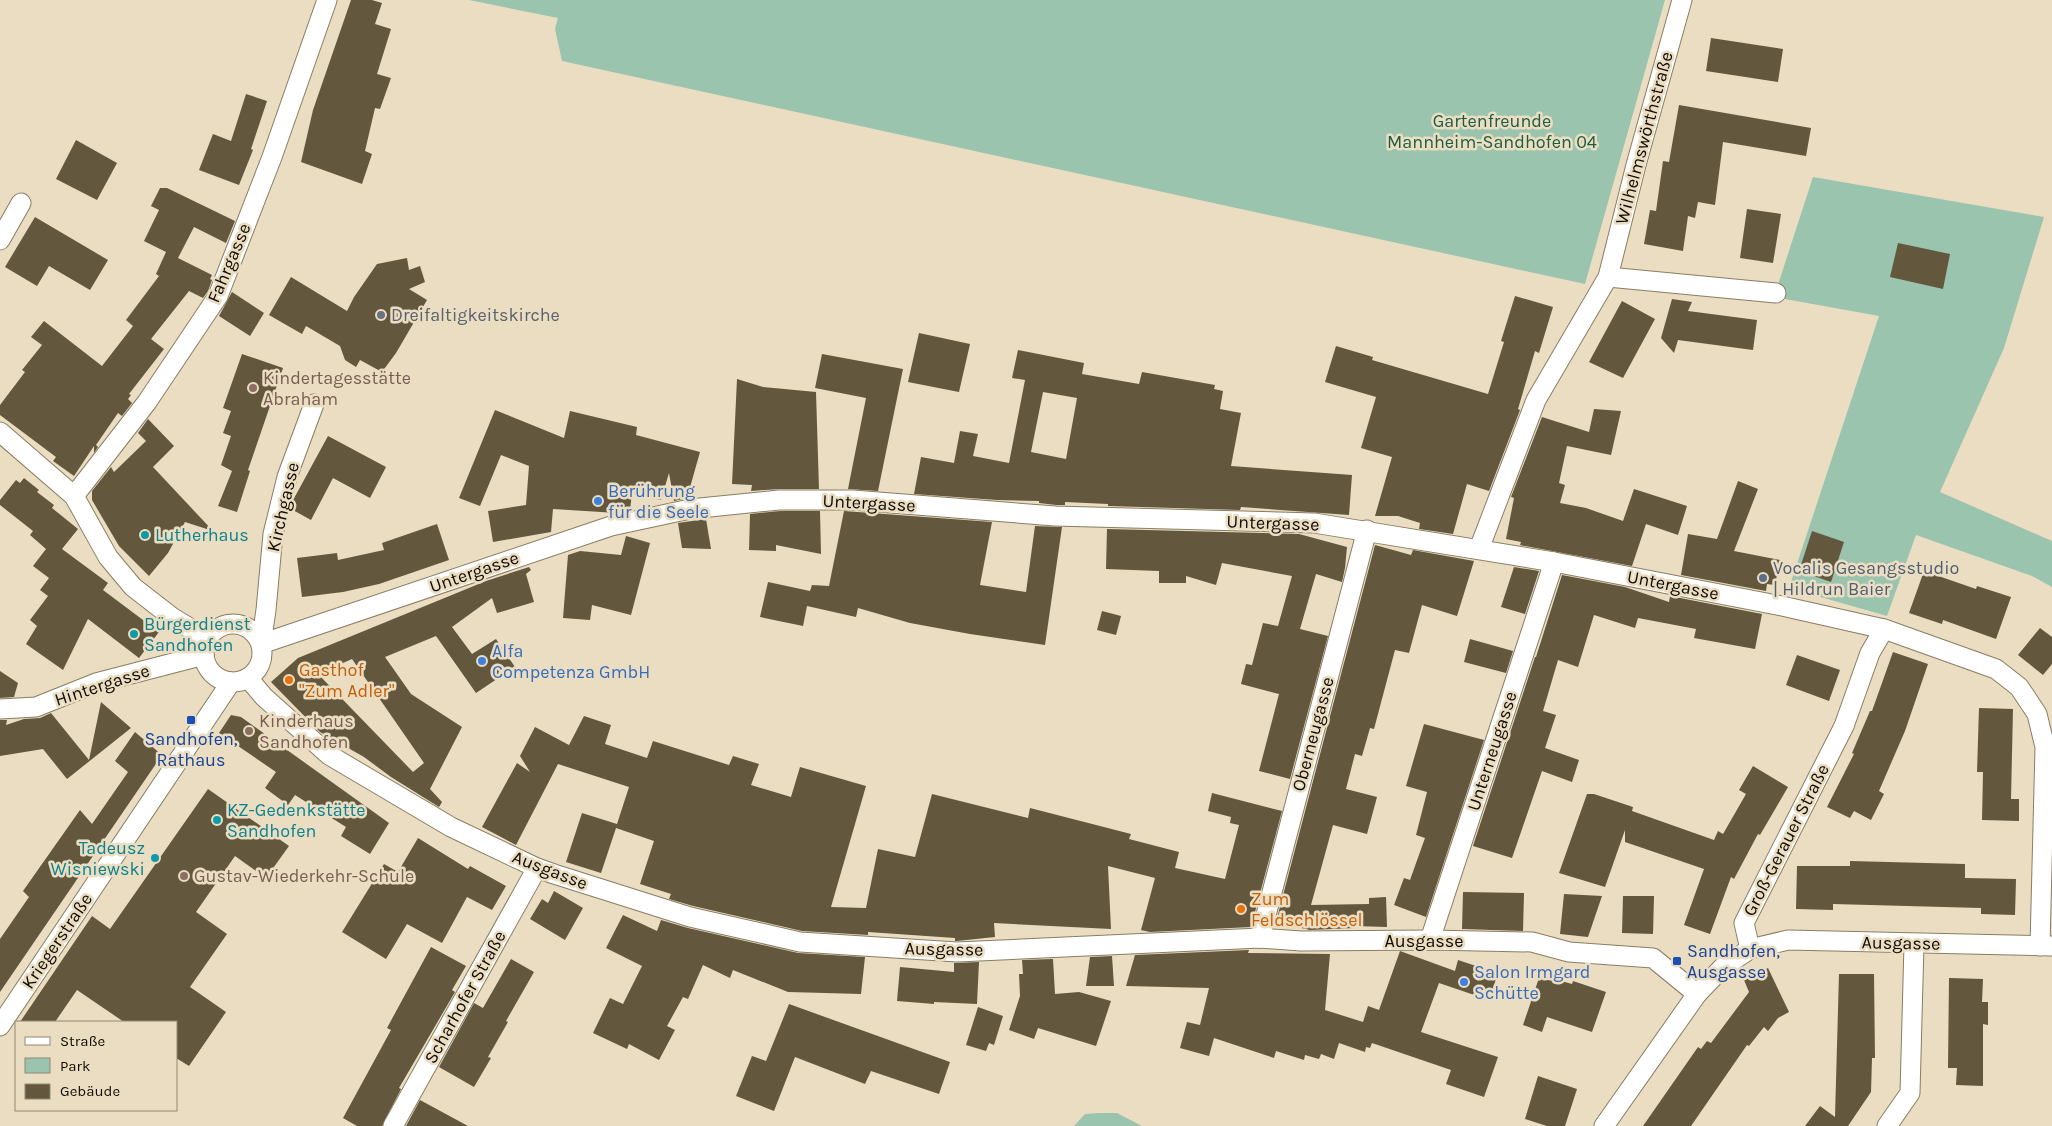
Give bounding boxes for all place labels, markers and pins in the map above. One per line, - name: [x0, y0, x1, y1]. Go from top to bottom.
- place label: Dreifaltigkeitskirche: [391, 304, 560, 326]
- marker: Dreifaltigkeitskirche: [375, 309, 387, 321]
- place label: Kindertagesstätte Abraham: [263, 367, 411, 410]
- marker: Kindertagesstätte Abraham: [247, 382, 259, 394]
- place label: Berührung für die Seele: [608, 480, 709, 523]
- marker: Berührung für die Seele: [592, 495, 604, 507]
- place label: Lutherhaus: [155, 524, 249, 546]
- marker: Lutherhaus: [139, 529, 151, 541]
- place label: Vocalis Gesangsstudio | Hildrun Baier: [1773, 557, 1959, 600]
- marker: Vocalis Gesangsstudio | Hildrun Baier: [1757, 572, 1769, 584]
- place label: Bürgerdienst Sandhofen: [144, 613, 251, 656]
- marker: Bürgerdienst Sandhofen: [128, 628, 140, 640]
- place label: Alfa Competenza GmbH: [492, 640, 650, 683]
- marker: Alfa Competenza GmbH: [476, 655, 488, 667]
- place label: Gasthof "Zum Adler": [299, 659, 394, 702]
- marker: Gasthof "Zum Adler": [283, 674, 295, 686]
- place label: Kinderhaus Sandhofen: [259, 710, 354, 753]
- marker: Sandhofen, Rathaus: [185, 714, 197, 726]
- marker: Kinderhaus Sandhofen: [243, 725, 255, 737]
- place label: Sandhofen, Rathaus: [144, 728, 238, 771]
- place label: KZ-Gedenkstätte Sandhofen: [227, 799, 366, 842]
- marker: KZ-Gedenkstätte Sandhofen: [211, 814, 223, 826]
- place label: Tadeusz Wisniewski: [51, 837, 145, 880]
- marker: Tadeusz Wisniewski: [149, 852, 161, 864]
- place label: Gustav-Wiederkehr-Schule: [194, 865, 414, 887]
- marker: Gustav-Wiederkehr-Schule: [178, 870, 190, 882]
- place label: Zum Feldschlössel: [1251, 888, 1363, 931]
- marker: Zum Feldschlössel: [1235, 903, 1247, 915]
- place label: Sandhofen, Ausgasse: [1687, 940, 1780, 983]
- marker: Sandhofen, Ausgasse: [1671, 955, 1683, 967]
- place label: Salon Irmgard Schütte: [1474, 961, 1590, 1004]
- marker: Salon Irmgard Schütte: [1458, 976, 1470, 988]

